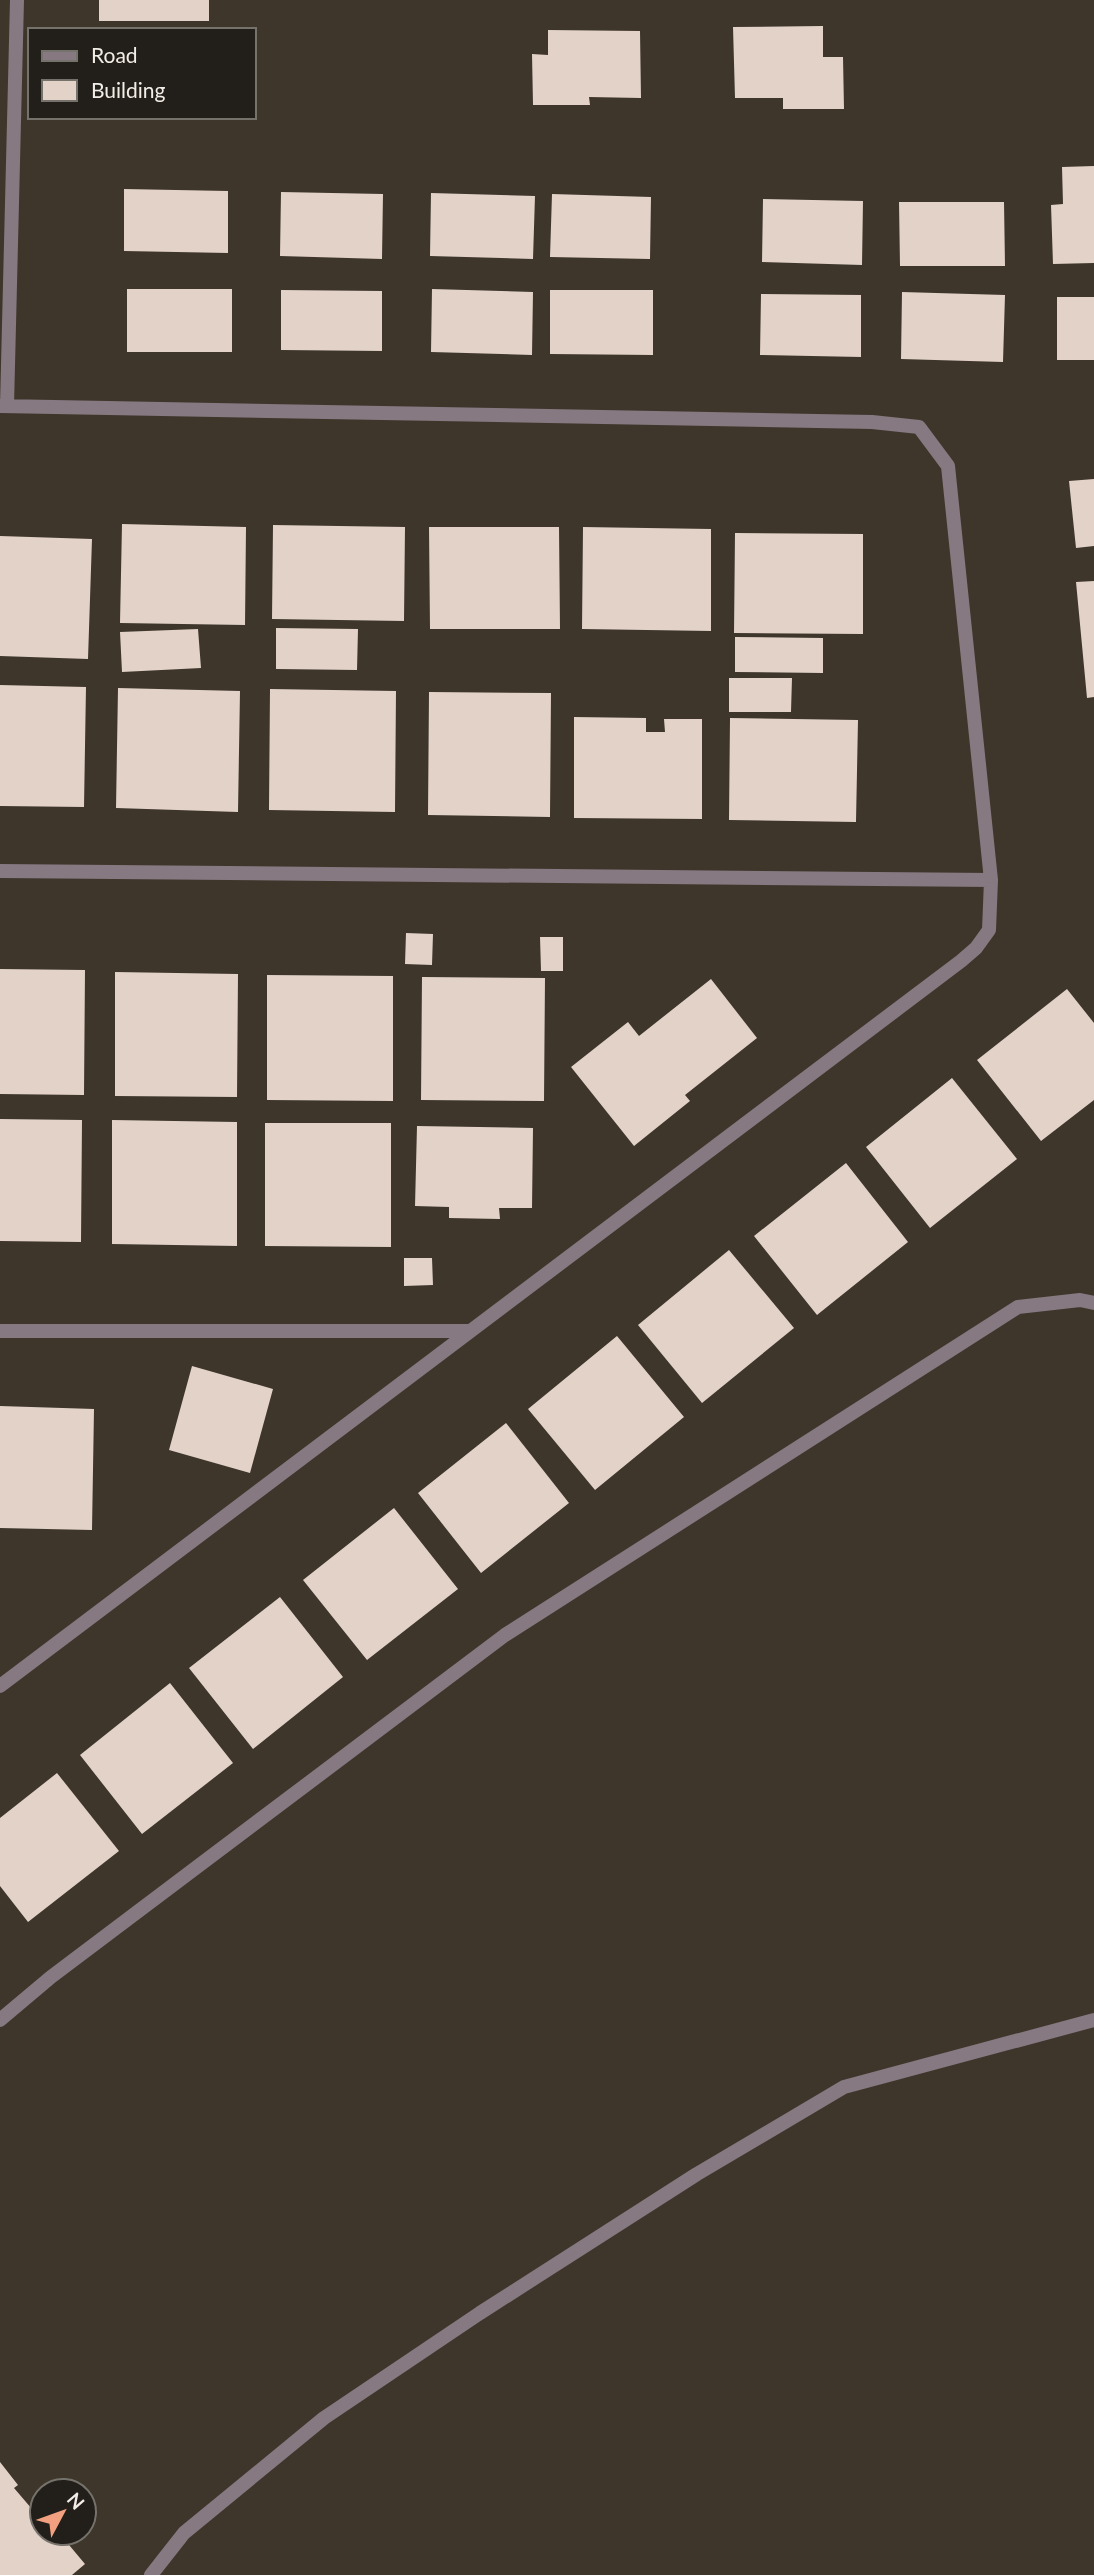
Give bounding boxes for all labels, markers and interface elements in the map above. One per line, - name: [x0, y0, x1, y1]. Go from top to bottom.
- legend: [28, 28, 256, 119]
- text: Road: [91, 42, 138, 67]
- text: Building: [91, 77, 166, 102]
- north arrow: [28, 2477, 98, 2547]
- text: N: [63, 2487, 90, 2514]

